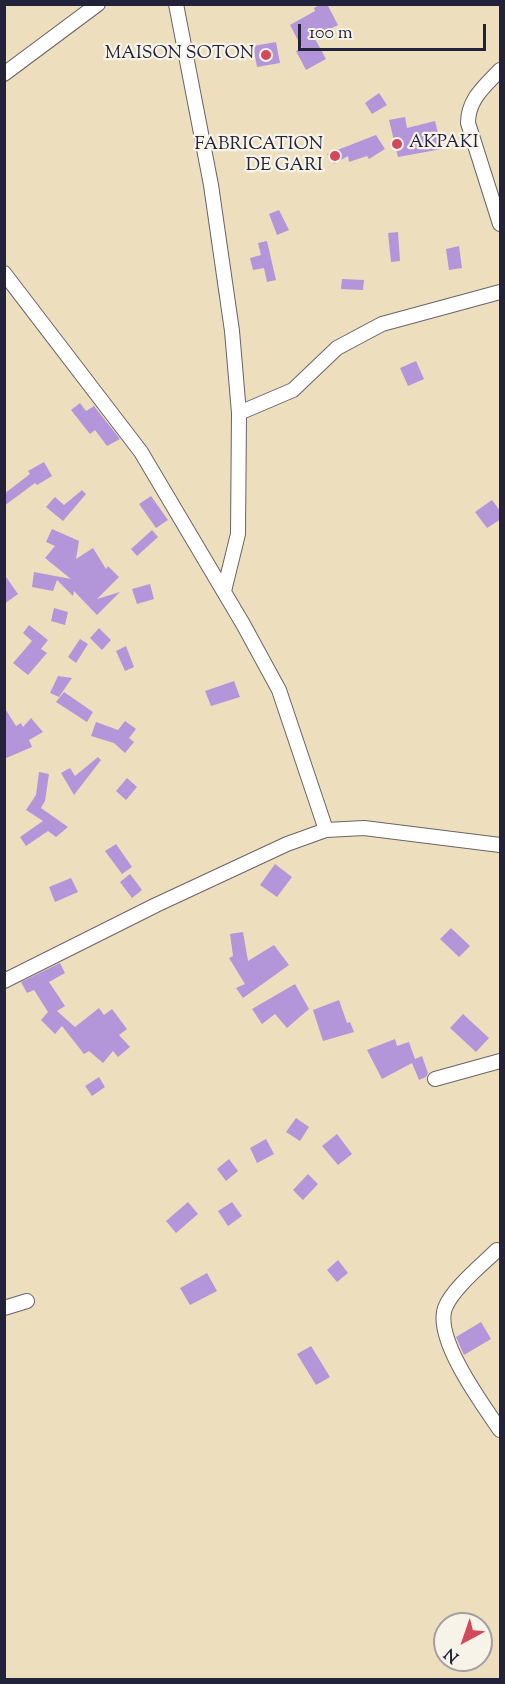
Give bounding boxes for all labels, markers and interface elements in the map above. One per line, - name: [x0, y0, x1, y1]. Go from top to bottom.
- scale bar: [301, 12, 488, 50]
- text: 100 m: [309, 21, 353, 47]
- place label: MAISON SOTON: [105, 44, 254, 66]
- marker: MAISON SOTON: [259, 48, 273, 62]
- place label: AKPAKI: [409, 133, 479, 155]
- place label: FABRICATION DE GARI: [195, 135, 323, 178]
- marker: AKPAKI: [390, 137, 404, 151]
- marker: FABRICATION DE GARI: [328, 149, 342, 163]
- north arrow: [433, 1612, 493, 1672]
- text: N: [440, 1642, 465, 1668]

